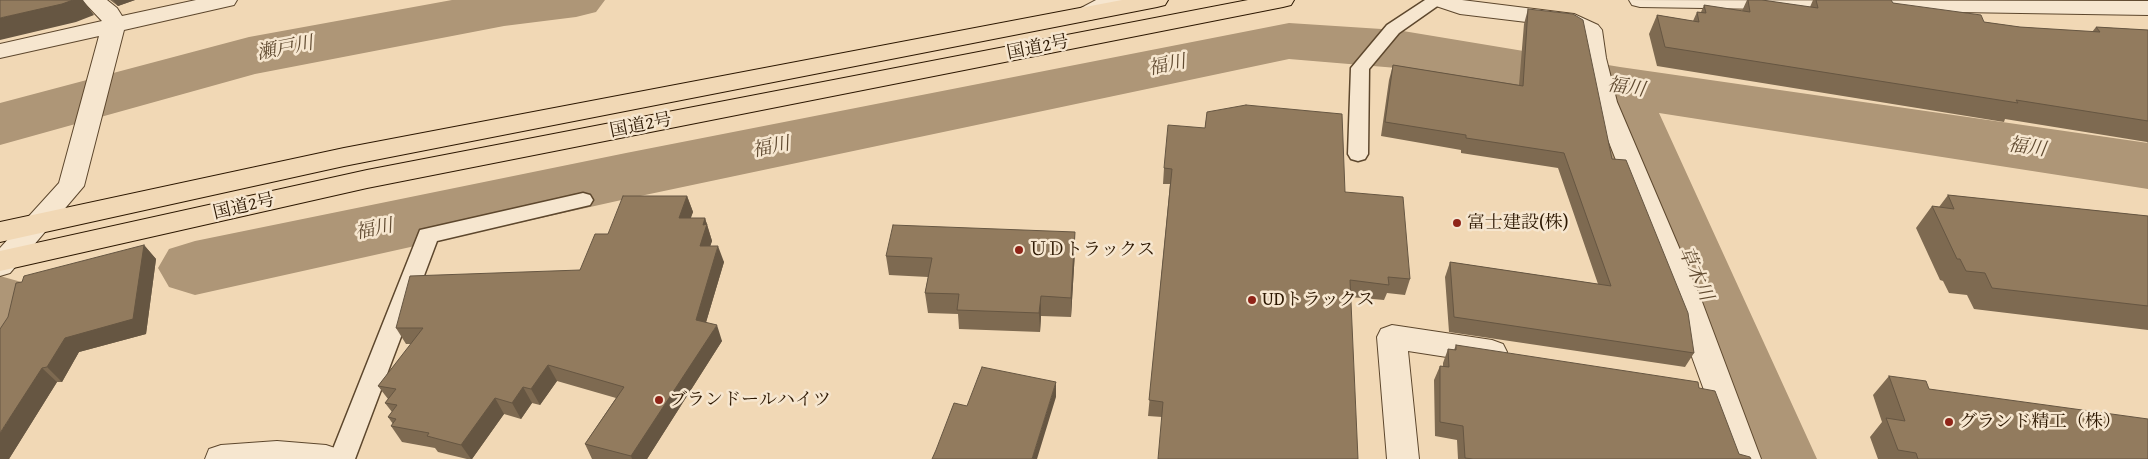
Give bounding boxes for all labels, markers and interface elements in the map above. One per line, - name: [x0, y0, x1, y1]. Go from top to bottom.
- street label: 国道2号: [1005, 31, 1071, 65]
- water label: 瀬戸川: [255, 32, 315, 66]
- water label: 福川: [1146, 51, 1188, 81]
- water label: 福川: [1605, 74, 1647, 102]
- street label: 国道2号: [608, 109, 674, 143]
- water label: 福川: [750, 133, 792, 163]
- water label: 福川: [2007, 134, 2047, 162]
- street label: 国道2号: [211, 189, 277, 225]
- place label: 富士建設(株): [1467, 212, 1569, 234]
- water label: 福川: [353, 215, 395, 245]
- marker: 富士建設(株): [1451, 217, 1463, 229]
- place label: ＵＤトラックス: [1029, 239, 1155, 261]
- water label: 草木川: [1673, 243, 1717, 305]
- marker: ＵＤトラックス: [1013, 244, 1025, 256]
- place label: UDトラックス: [1262, 289, 1375, 311]
- marker: UDトラックス: [1246, 294, 1258, 306]
- place label: ブランドールハイツ: [669, 389, 831, 411]
- marker: ブランドールハイツ: [653, 394, 665, 406]
- place label: グランド精工（株）: [1959, 411, 2121, 433]
- marker: グランド精工（株）: [1943, 416, 1955, 428]

